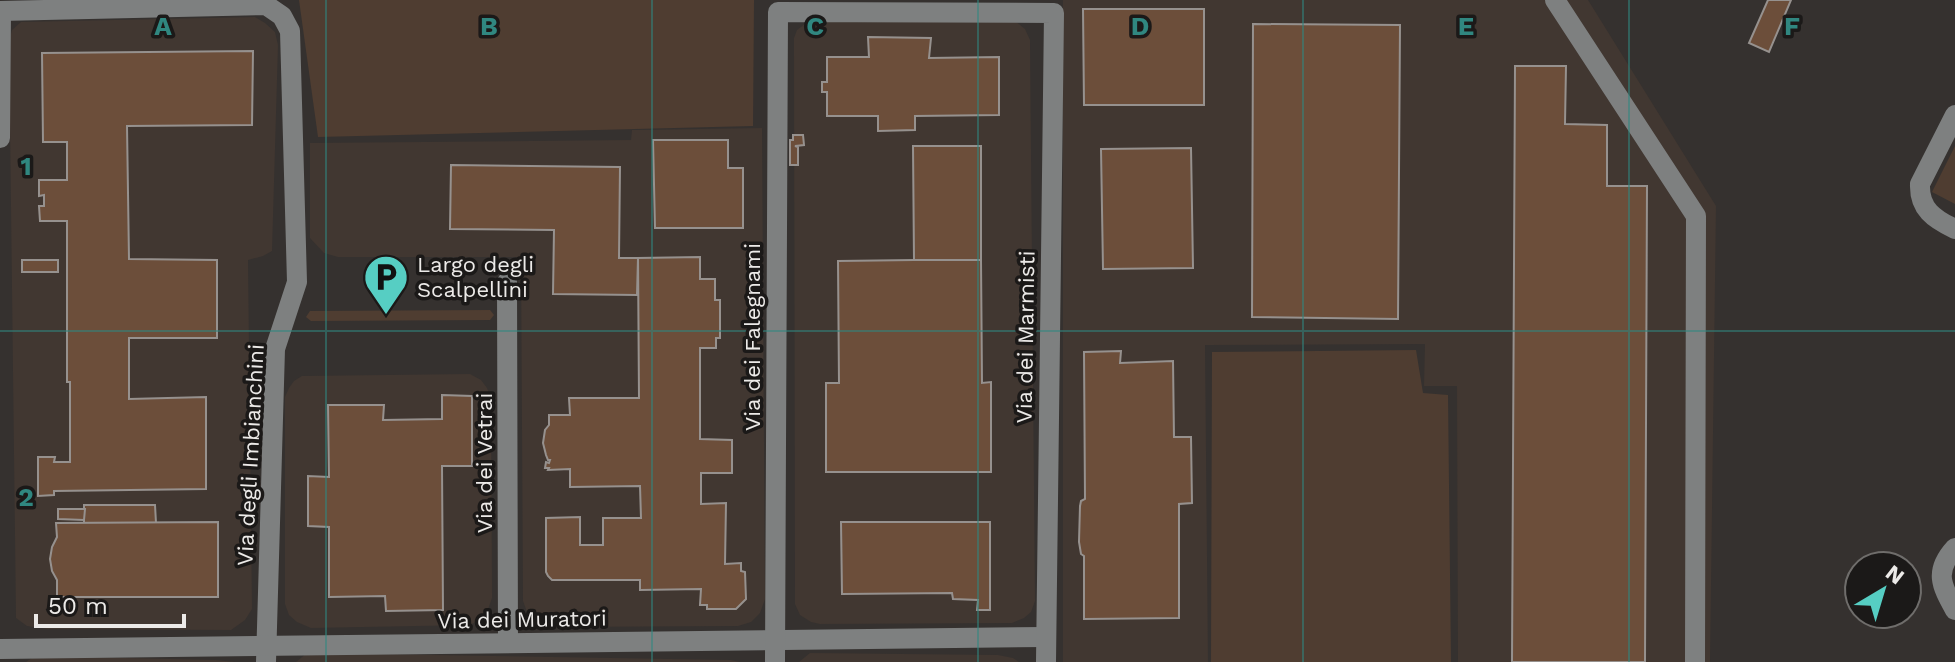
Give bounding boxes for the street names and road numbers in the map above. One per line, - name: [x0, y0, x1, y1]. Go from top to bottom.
- street label: Via dei Falegnami: [740, 243, 765, 431]
- street label: Via dei Marmisti: [1011, 250, 1040, 424]
- street label: Via degli Imbianchini: [232, 343, 269, 567]
- street label: Via dei Vetrai: [472, 393, 497, 533]
- street label: Via dei Muratori: [437, 606, 607, 633]

